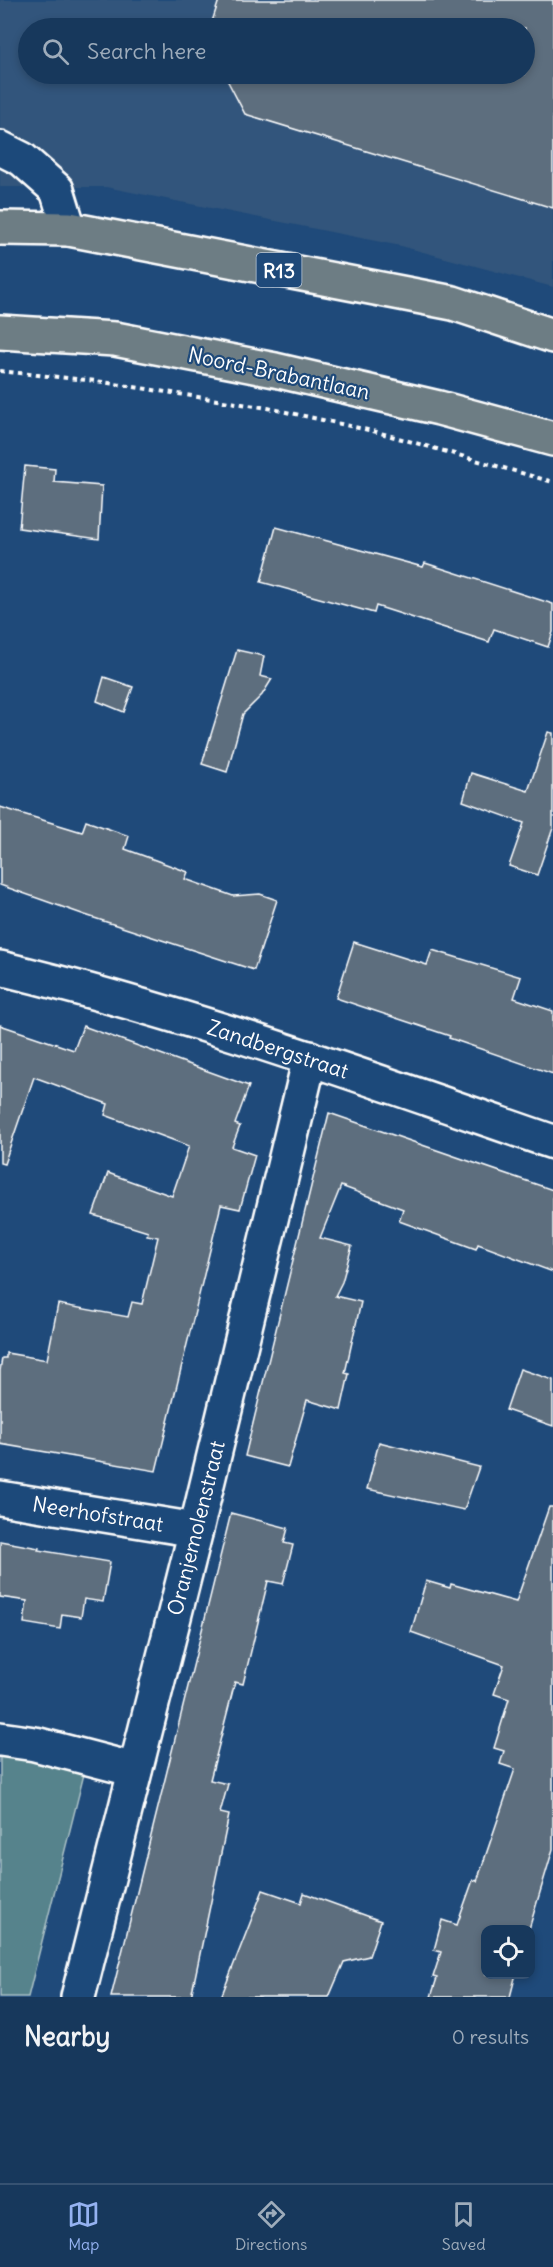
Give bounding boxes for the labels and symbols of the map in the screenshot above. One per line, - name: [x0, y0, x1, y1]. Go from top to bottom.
- road number: R13: [256, 253, 302, 287]
- street label: Noord-Brabantlaan: [186, 341, 372, 405]
- street label: Zandbergstraat: [204, 1013, 352, 1085]
- street label: Oranjemolenstraat: [161, 1438, 231, 1618]
- street label: Neerhofstraat: [31, 1490, 165, 1538]

